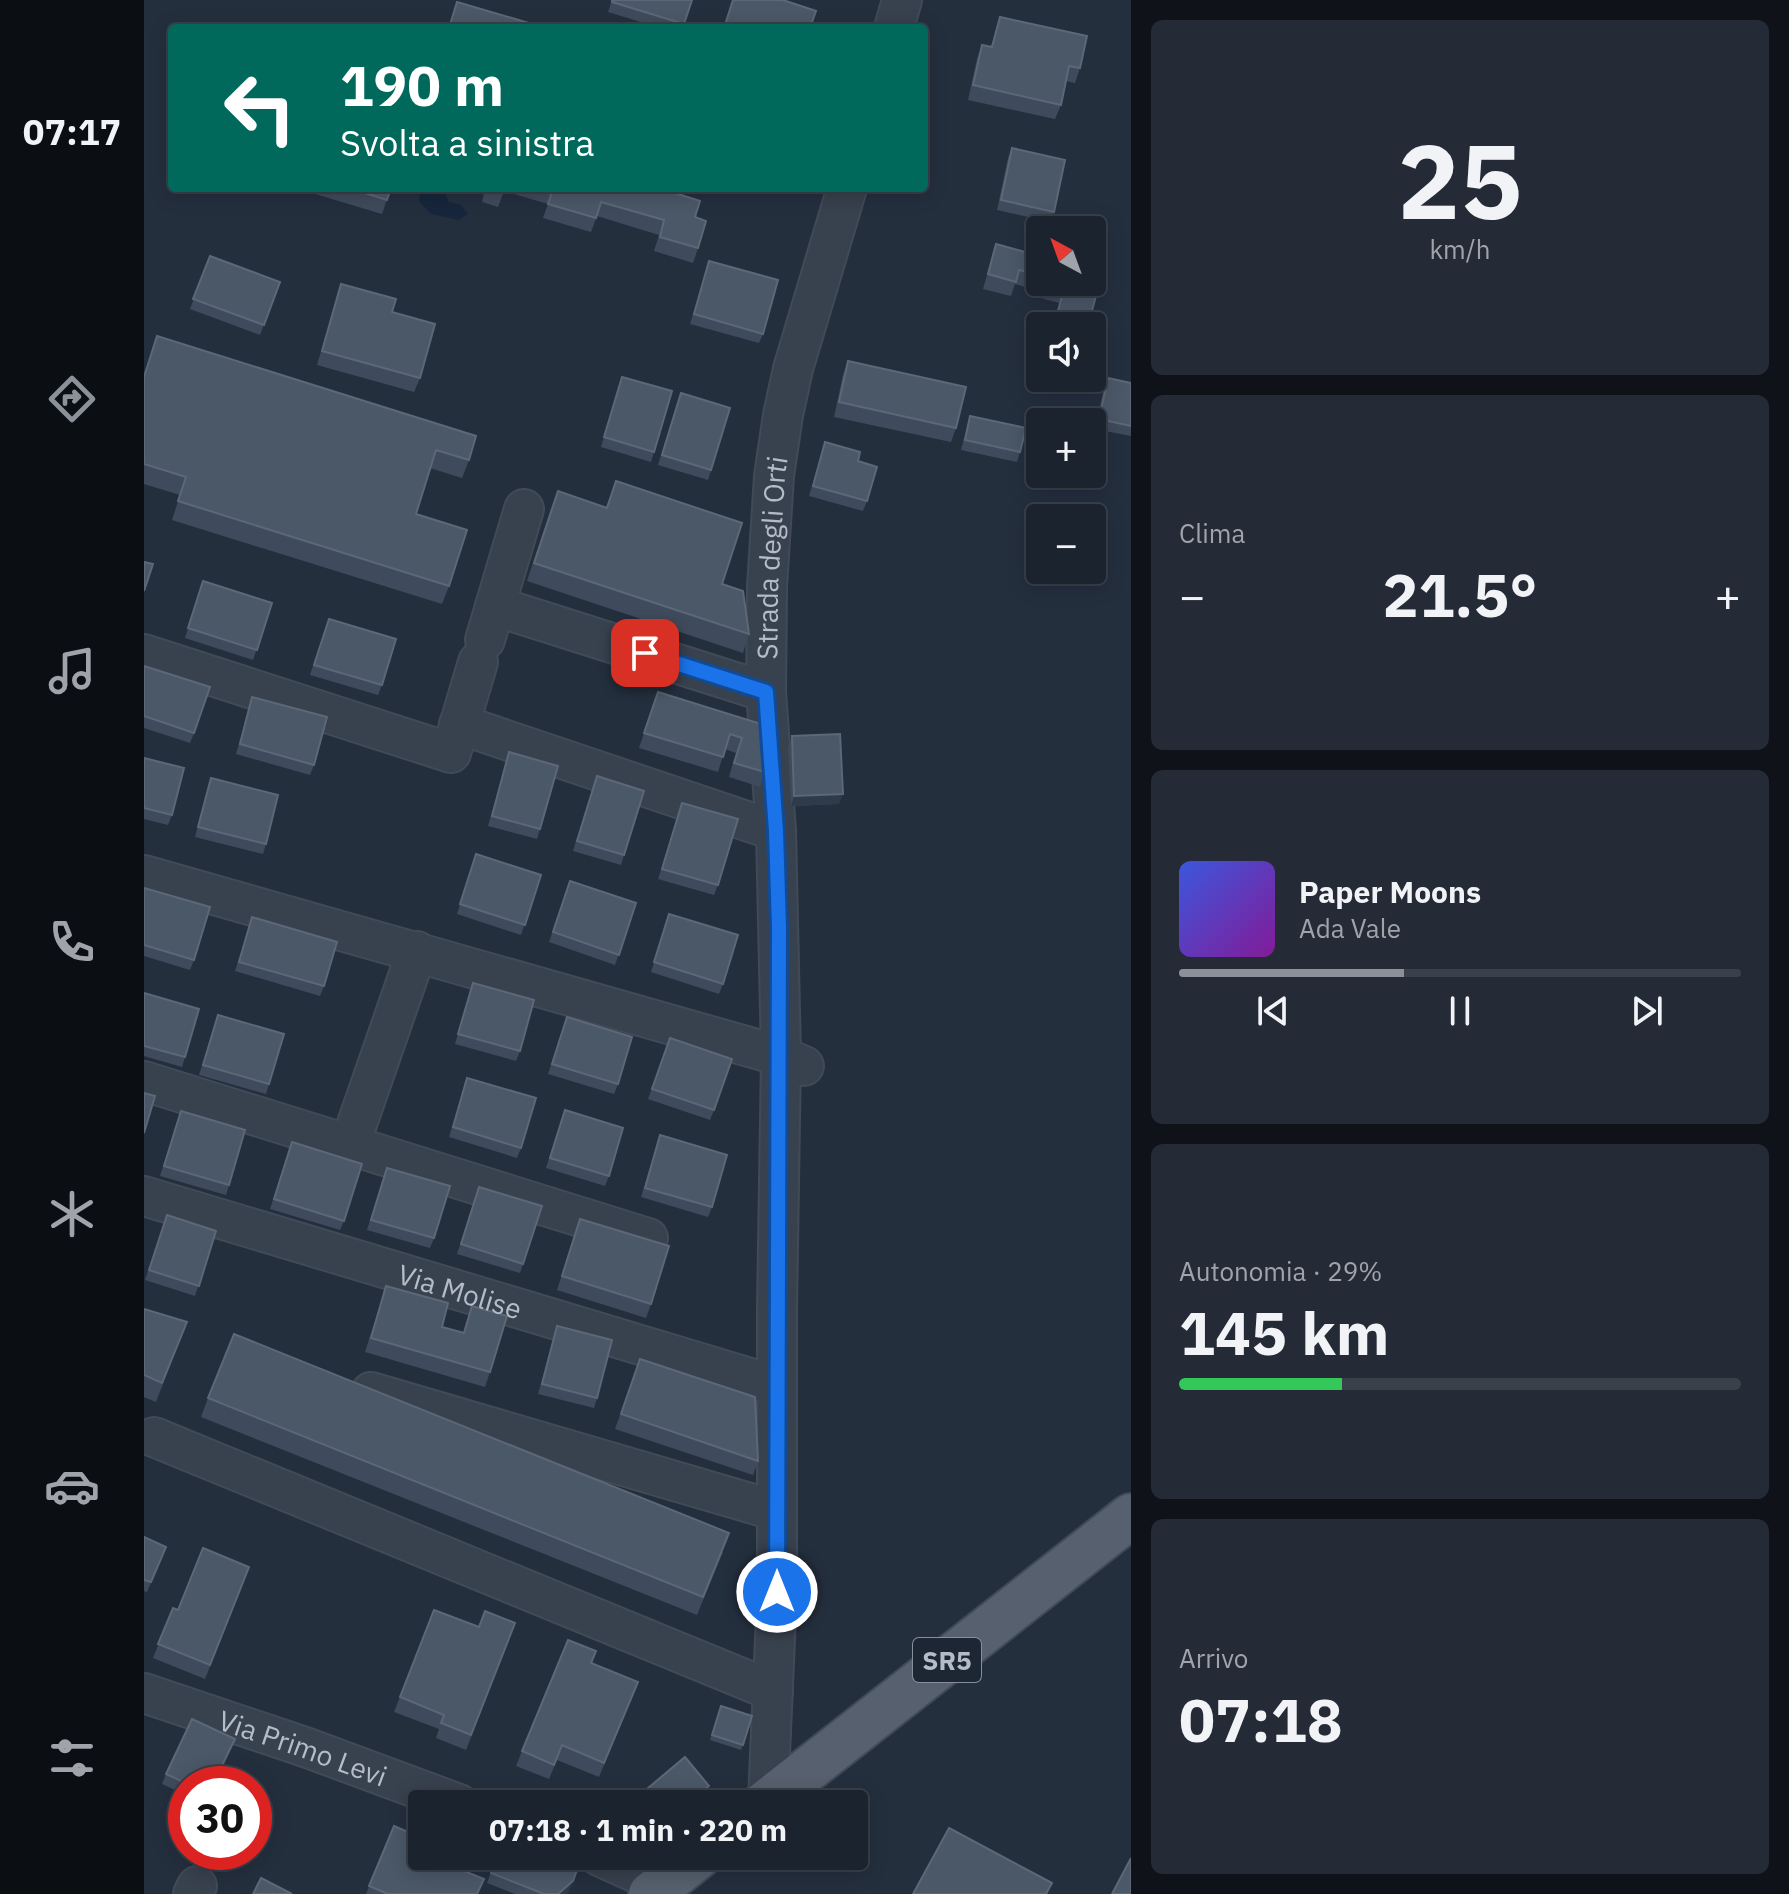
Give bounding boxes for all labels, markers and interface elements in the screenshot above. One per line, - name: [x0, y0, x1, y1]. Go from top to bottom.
- text: 190 m: [340, 49, 504, 121]
- icon: left: [208, 56, 312, 160]
- text: 07:17: [23, 108, 121, 155]
- text: 25: [1398, 112, 1522, 248]
- text: Svolta a sinistra: [340, 119, 594, 166]
- north arrow: [1026, 216, 1106, 296]
- map controls: [1026, 216, 1106, 584]
- text: km/h: [1429, 232, 1491, 266]
- button: sound: [1026, 312, 1106, 392]
- icon: directions: [44, 371, 100, 427]
- button: +: [1026, 408, 1106, 488]
- street label: Strada degli Orti: [748, 453, 795, 660]
- button: −: [1026, 504, 1106, 584]
- text: Clima: [1179, 516, 1245, 550]
- text: 21.5°: [1383, 555, 1537, 634]
- text: −: [1179, 567, 1205, 624]
- text: +: [1715, 567, 1741, 624]
- pin: [611, 619, 679, 687]
- icon: arrive: [623, 631, 667, 675]
- icon: music: [44, 643, 100, 699]
- text: Paper Moons: [1299, 872, 1481, 911]
- text: Ada Vale: [1299, 911, 1401, 945]
- icon: phone: [44, 914, 100, 970]
- icon: previous: [1251, 989, 1295, 1033]
- icon: pause: [1438, 989, 1482, 1033]
- icon: next: [1625, 989, 1669, 1033]
- icon: climate: [44, 1186, 100, 1242]
- text: Autonomia · 29%: [1179, 1254, 1382, 1288]
- street label: Via Molise: [394, 1255, 527, 1327]
- text: 145 km: [1179, 1293, 1389, 1372]
- icon: car: [44, 1458, 100, 1514]
- position arrow: [735, 1550, 819, 1634]
- road number: SR5: [913, 1638, 981, 1682]
- text: Arrivo: [1179, 1641, 1248, 1675]
- text: 07:18: [1179, 1680, 1343, 1759]
- street label: Via Primo Levi: [214, 1701, 392, 1794]
- icon: filters: [44, 1730, 100, 1786]
- speed limit sign: 30: [168, 1766, 272, 1870]
- text: 07:18 · 1 min · 220 m: [489, 1810, 787, 1849]

